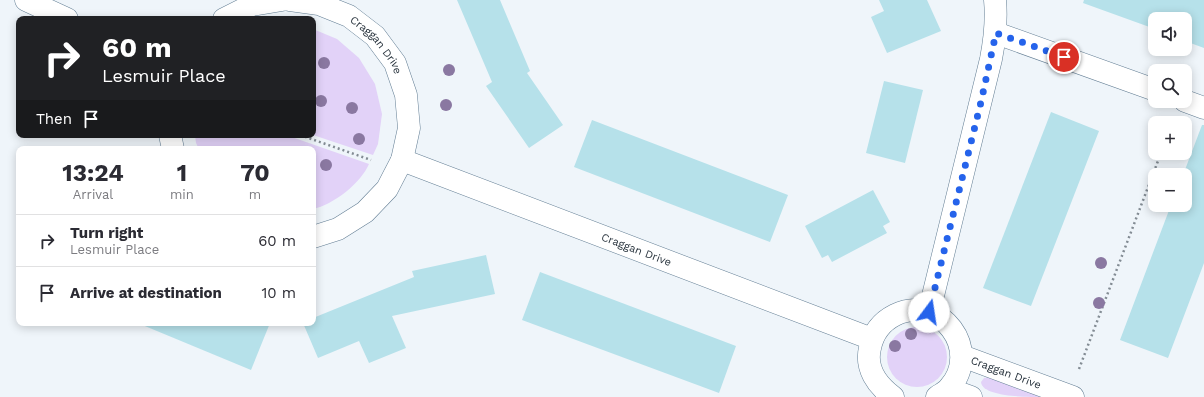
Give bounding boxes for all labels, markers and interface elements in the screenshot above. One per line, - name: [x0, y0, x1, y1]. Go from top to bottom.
- map controls: [1148, 12, 1192, 212]
- button: sound: [1148, 12, 1192, 56]
- street label: Craggan Drive: [348, 13, 405, 76]
- text: 60 m: [102, 31, 172, 64]
- icon: right: [36, 32, 88, 84]
- pin: [1047, 40, 1081, 74]
- icon: arrive: [1053, 46, 1075, 68]
- button: search: [1148, 64, 1192, 108]
- text: Lesmuir Place: [102, 65, 226, 86]
- icon: arrive: [80, 108, 102, 130]
- text: Then: [36, 110, 72, 128]
- button: +: [1148, 116, 1192, 160]
- text: 13:24: [62, 159, 124, 187]
- text: 1: [177, 159, 187, 187]
- text: 70: [240, 159, 270, 187]
- button: −: [1148, 168, 1192, 212]
- text: Arrival: [73, 187, 113, 202]
- text: min: [170, 187, 194, 202]
- text: m: [249, 187, 261, 202]
- text: Turn right: [70, 224, 143, 242]
- icon: right: [36, 230, 58, 252]
- street label: Craggan Drive: [600, 230, 673, 269]
- text: 60 m: [258, 232, 296, 250]
- text: Lesmuir Place: [70, 242, 159, 257]
- icon: arrive: [36, 282, 58, 304]
- text: Arrive at destination: [70, 284, 222, 302]
- text: 10 m: [261, 284, 296, 302]
- position arrow: [908, 291, 950, 333]
- street label: Craggan Drive: [969, 353, 1043, 391]

